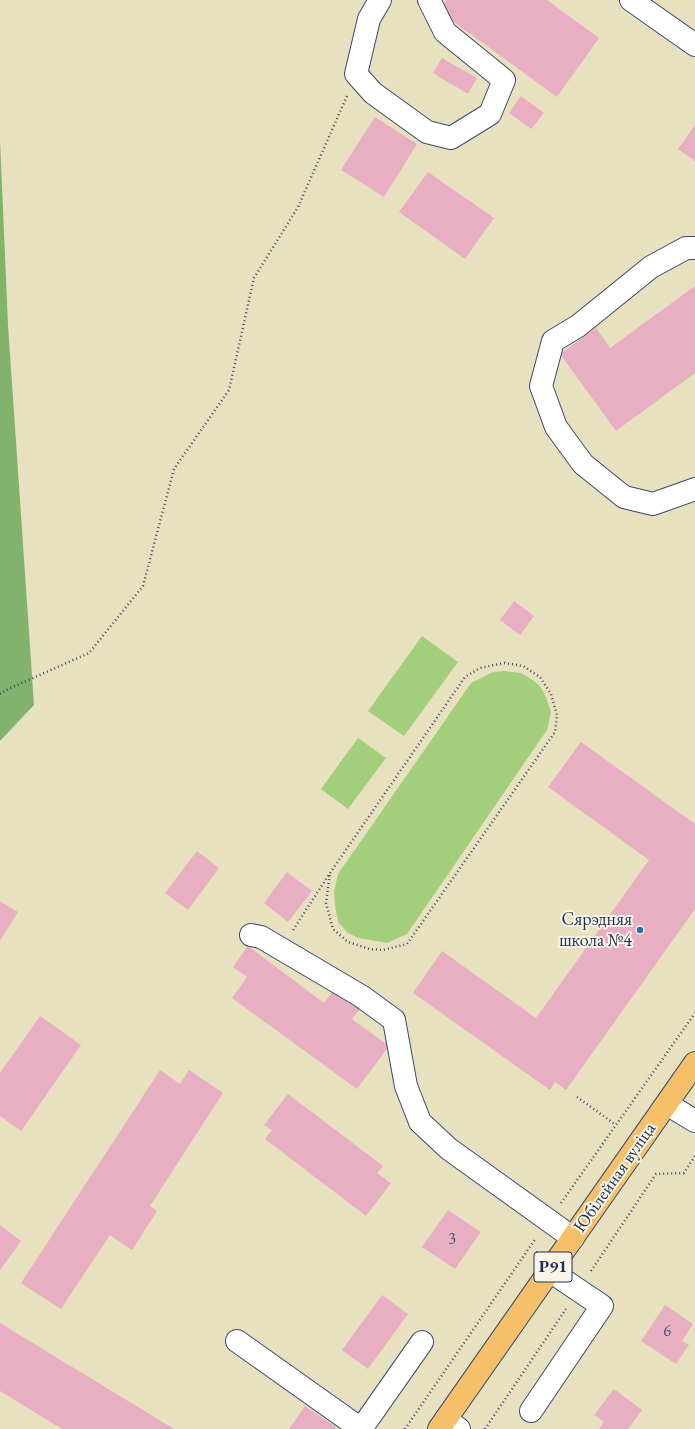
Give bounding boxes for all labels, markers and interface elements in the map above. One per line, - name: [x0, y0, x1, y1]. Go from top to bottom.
- place label: Сярэдняя школа №4: [559, 909, 632, 952]
- marker: Сярэдняя школа №4: [635, 925, 645, 935]
- street label: Юбілейная вуліца: [569, 1119, 661, 1237]
- house number: 3: [448, 1230, 456, 1250]
- road number: Р91: [534, 1252, 572, 1282]
- house number: 6: [663, 1322, 671, 1342]

